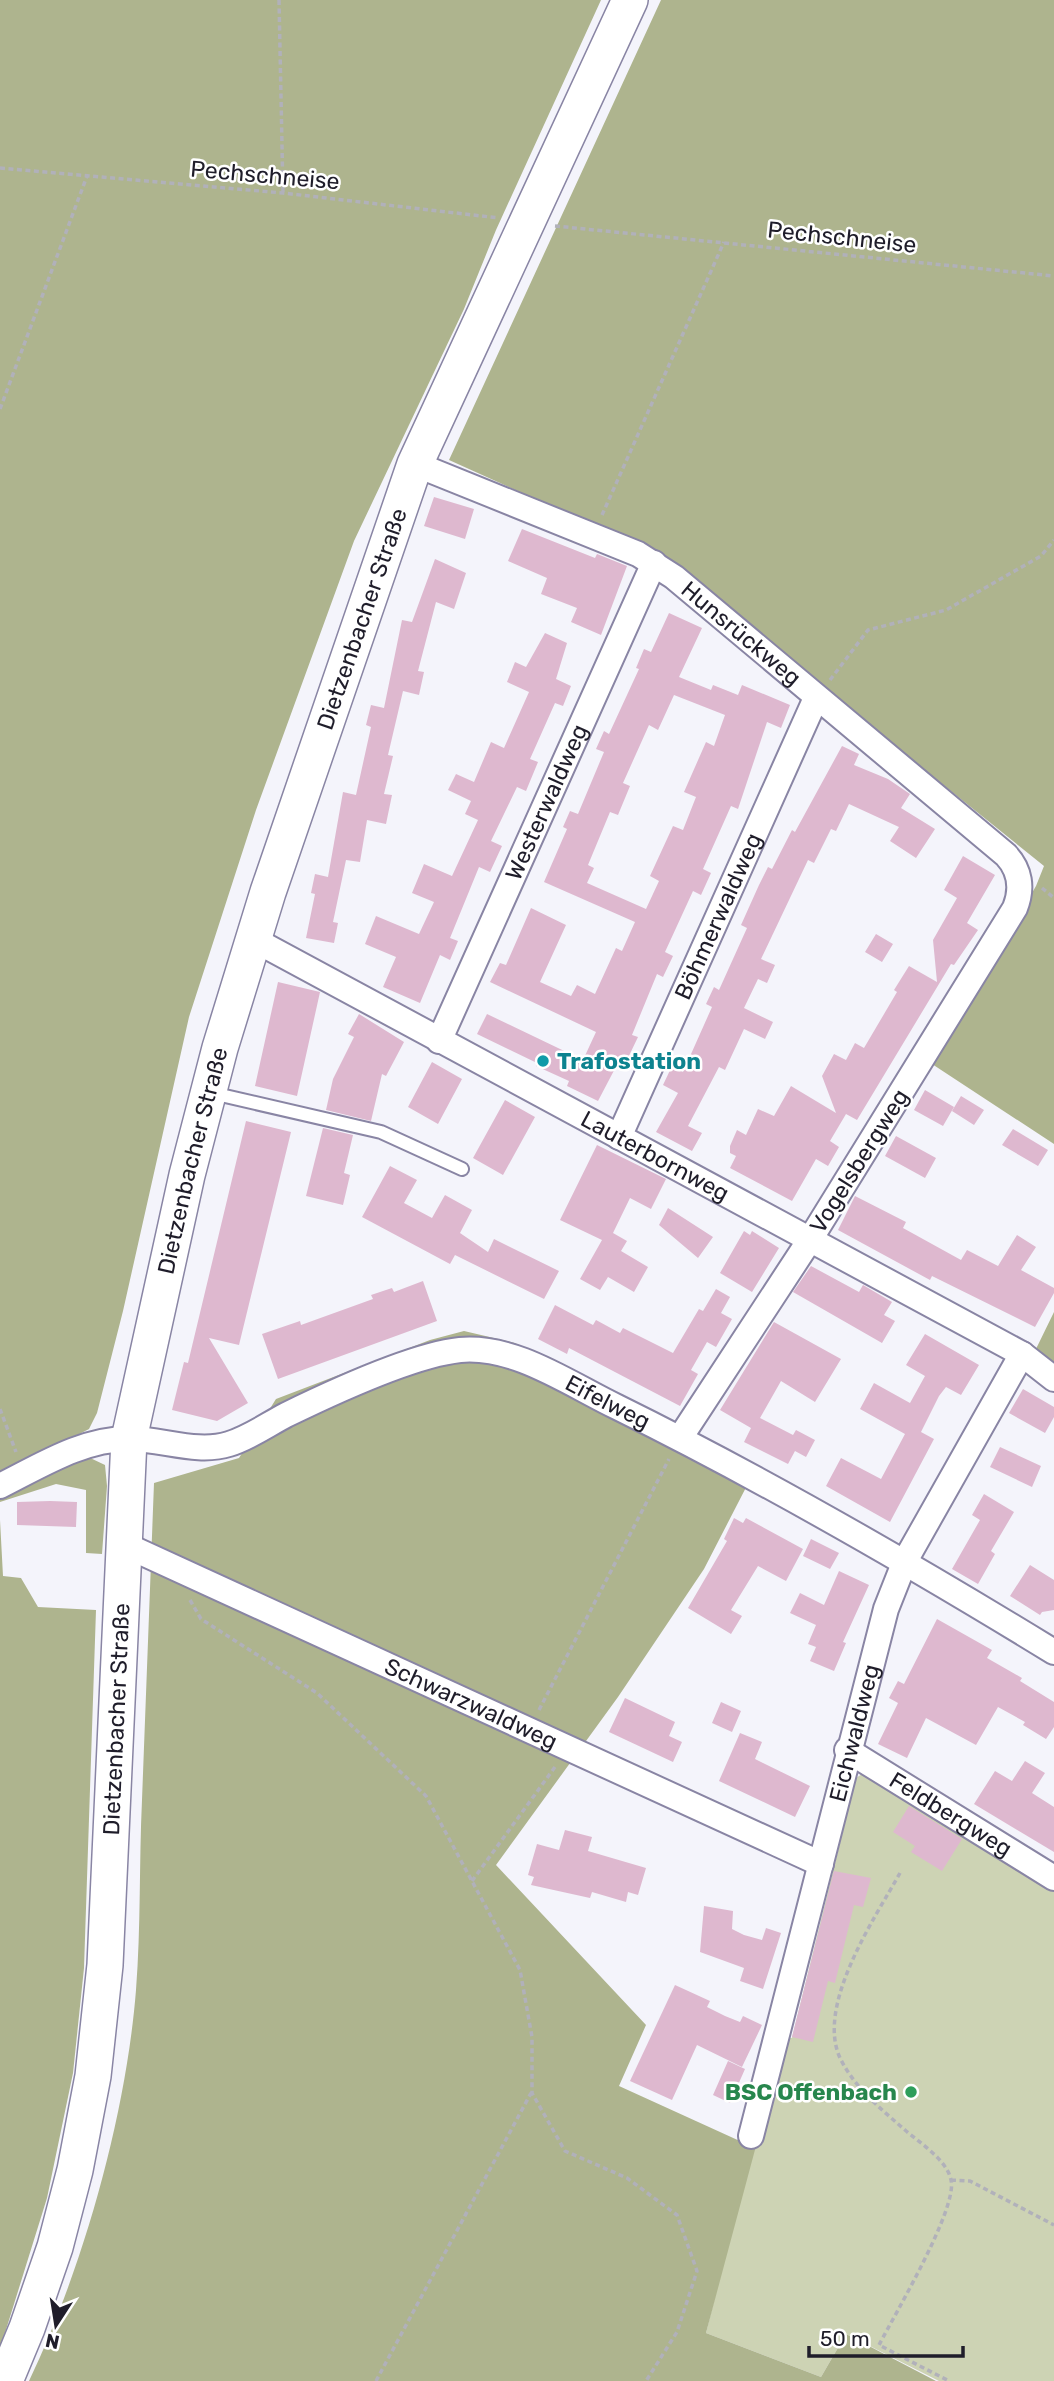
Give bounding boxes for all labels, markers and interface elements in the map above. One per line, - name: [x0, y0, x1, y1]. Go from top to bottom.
- street label: Pechschneise: [189, 155, 341, 195]
- street label: Pechschneise: [766, 215, 918, 259]
- street label: Dietzenbacher Straße: [311, 504, 413, 733]
- street label: Hunsrückweg: [676, 575, 807, 692]
- street label: Westerwaldweg: [499, 720, 594, 884]
- street label: Böhmerwaldweg: [669, 829, 768, 1004]
- street label: Dietzenbacher Straße: [152, 1044, 234, 1277]
- place label: Trafostation: [557, 1047, 701, 1075]
- marker: Trafostation: [535, 1053, 551, 1069]
- street label: Vogelsbergweg: [804, 1084, 914, 1238]
- street label: Lauterbornweg: [576, 1105, 734, 1207]
- street label: Eifelweg: [561, 1369, 655, 1435]
- street label: Dietzenbacher Straße: [97, 1602, 135, 1836]
- street label: Schwarzwaldweg: [380, 1652, 562, 1755]
- street label: Eichwaldweg: [823, 1661, 885, 1805]
- street label: Feldbergweg: [884, 1766, 1017, 1863]
- place label: BSC Offenbach: [725, 2078, 897, 2106]
- marker: BSC Offenbach: [903, 2084, 919, 2100]
- north arrow: [21, 2290, 91, 2360]
- scale bar: [809, 2314, 963, 2358]
- text: 50 m: [820, 2326, 870, 2351]
- text: N: [43, 2328, 62, 2354]

